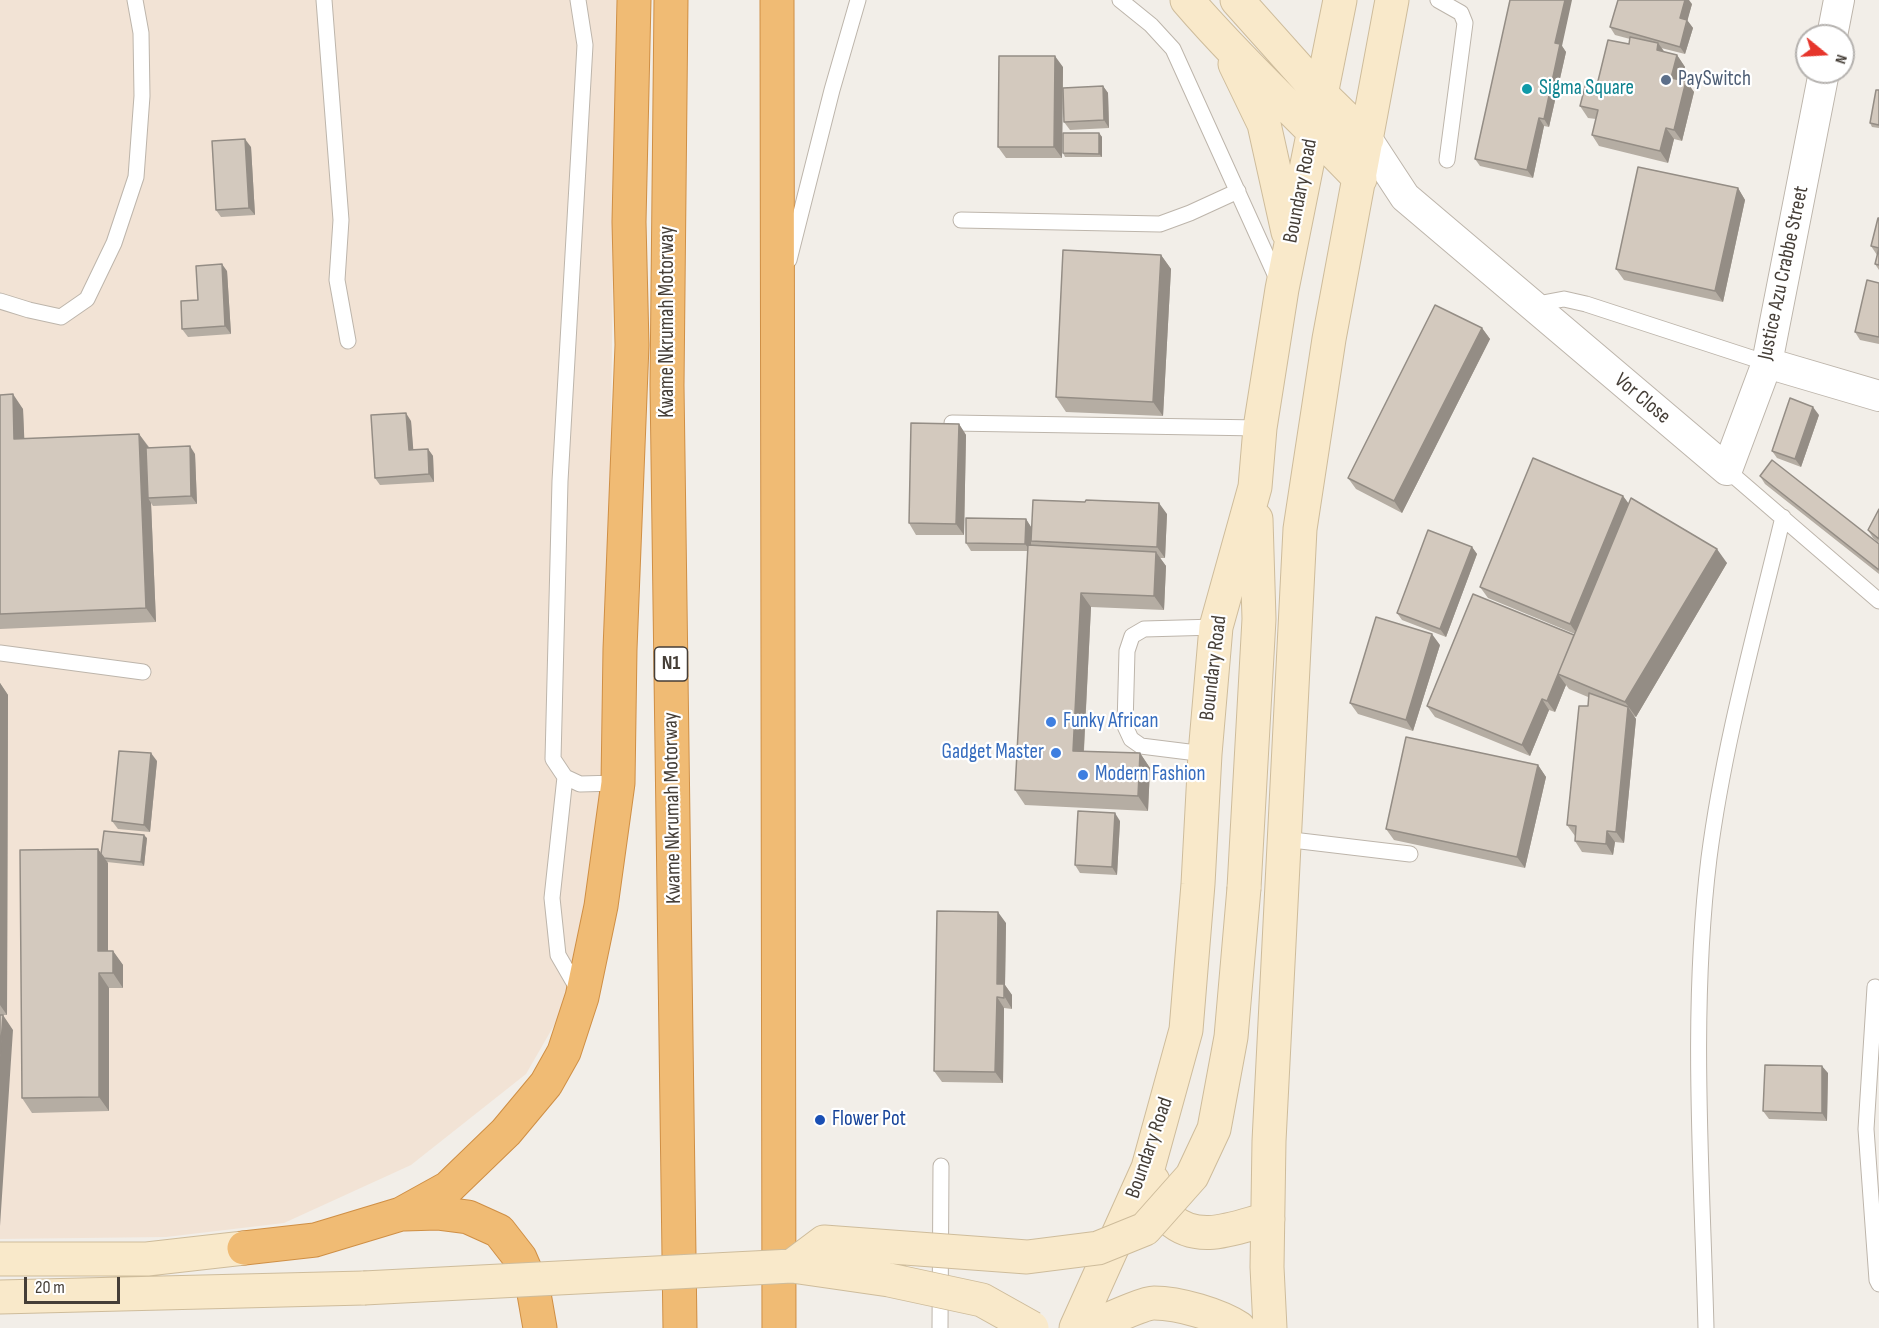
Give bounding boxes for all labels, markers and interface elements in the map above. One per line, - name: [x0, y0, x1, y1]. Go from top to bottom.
- north arrow: [1795, 24, 1855, 84]
- text: N: [1830, 52, 1851, 66]
- place label: PaySwitch: [1678, 67, 1751, 93]
- marker: PaySwitch: [1659, 73, 1673, 87]
- place label: Sigma Square: [1539, 76, 1634, 102]
- marker: Sigma Square: [1520, 82, 1534, 96]
- street label: Boundary Road: [1279, 137, 1323, 245]
- street label: Justice Azu Crabbe Street: [1753, 184, 1815, 362]
- street label: Kwame Nkrumah Motorway: [655, 226, 681, 418]
- street label: Vor Close: [1609, 368, 1675, 430]
- street label: Boundary Road: [1195, 614, 1233, 722]
- road number: N1: [654, 647, 688, 681]
- place label: Funky African: [1063, 709, 1158, 735]
- street label: Kwame Nkrumah Motorway: [659, 712, 687, 904]
- marker: Funky African: [1044, 715, 1058, 729]
- place label: Gadget Master: [942, 740, 1044, 766]
- marker: Gadget Master: [1049, 746, 1063, 760]
- place label: Modern Fashion: [1095, 762, 1206, 788]
- marker: Modern Fashion: [1076, 768, 1090, 782]
- street label: Boundary Road: [1121, 1094, 1179, 1202]
- place label: Flower Pot: [832, 1107, 906, 1133]
- marker: Flower Pot: [813, 1113, 827, 1127]
- scale bar: [27, 1265, 123, 1303]
- text: 20 m: [35, 1277, 65, 1298]

